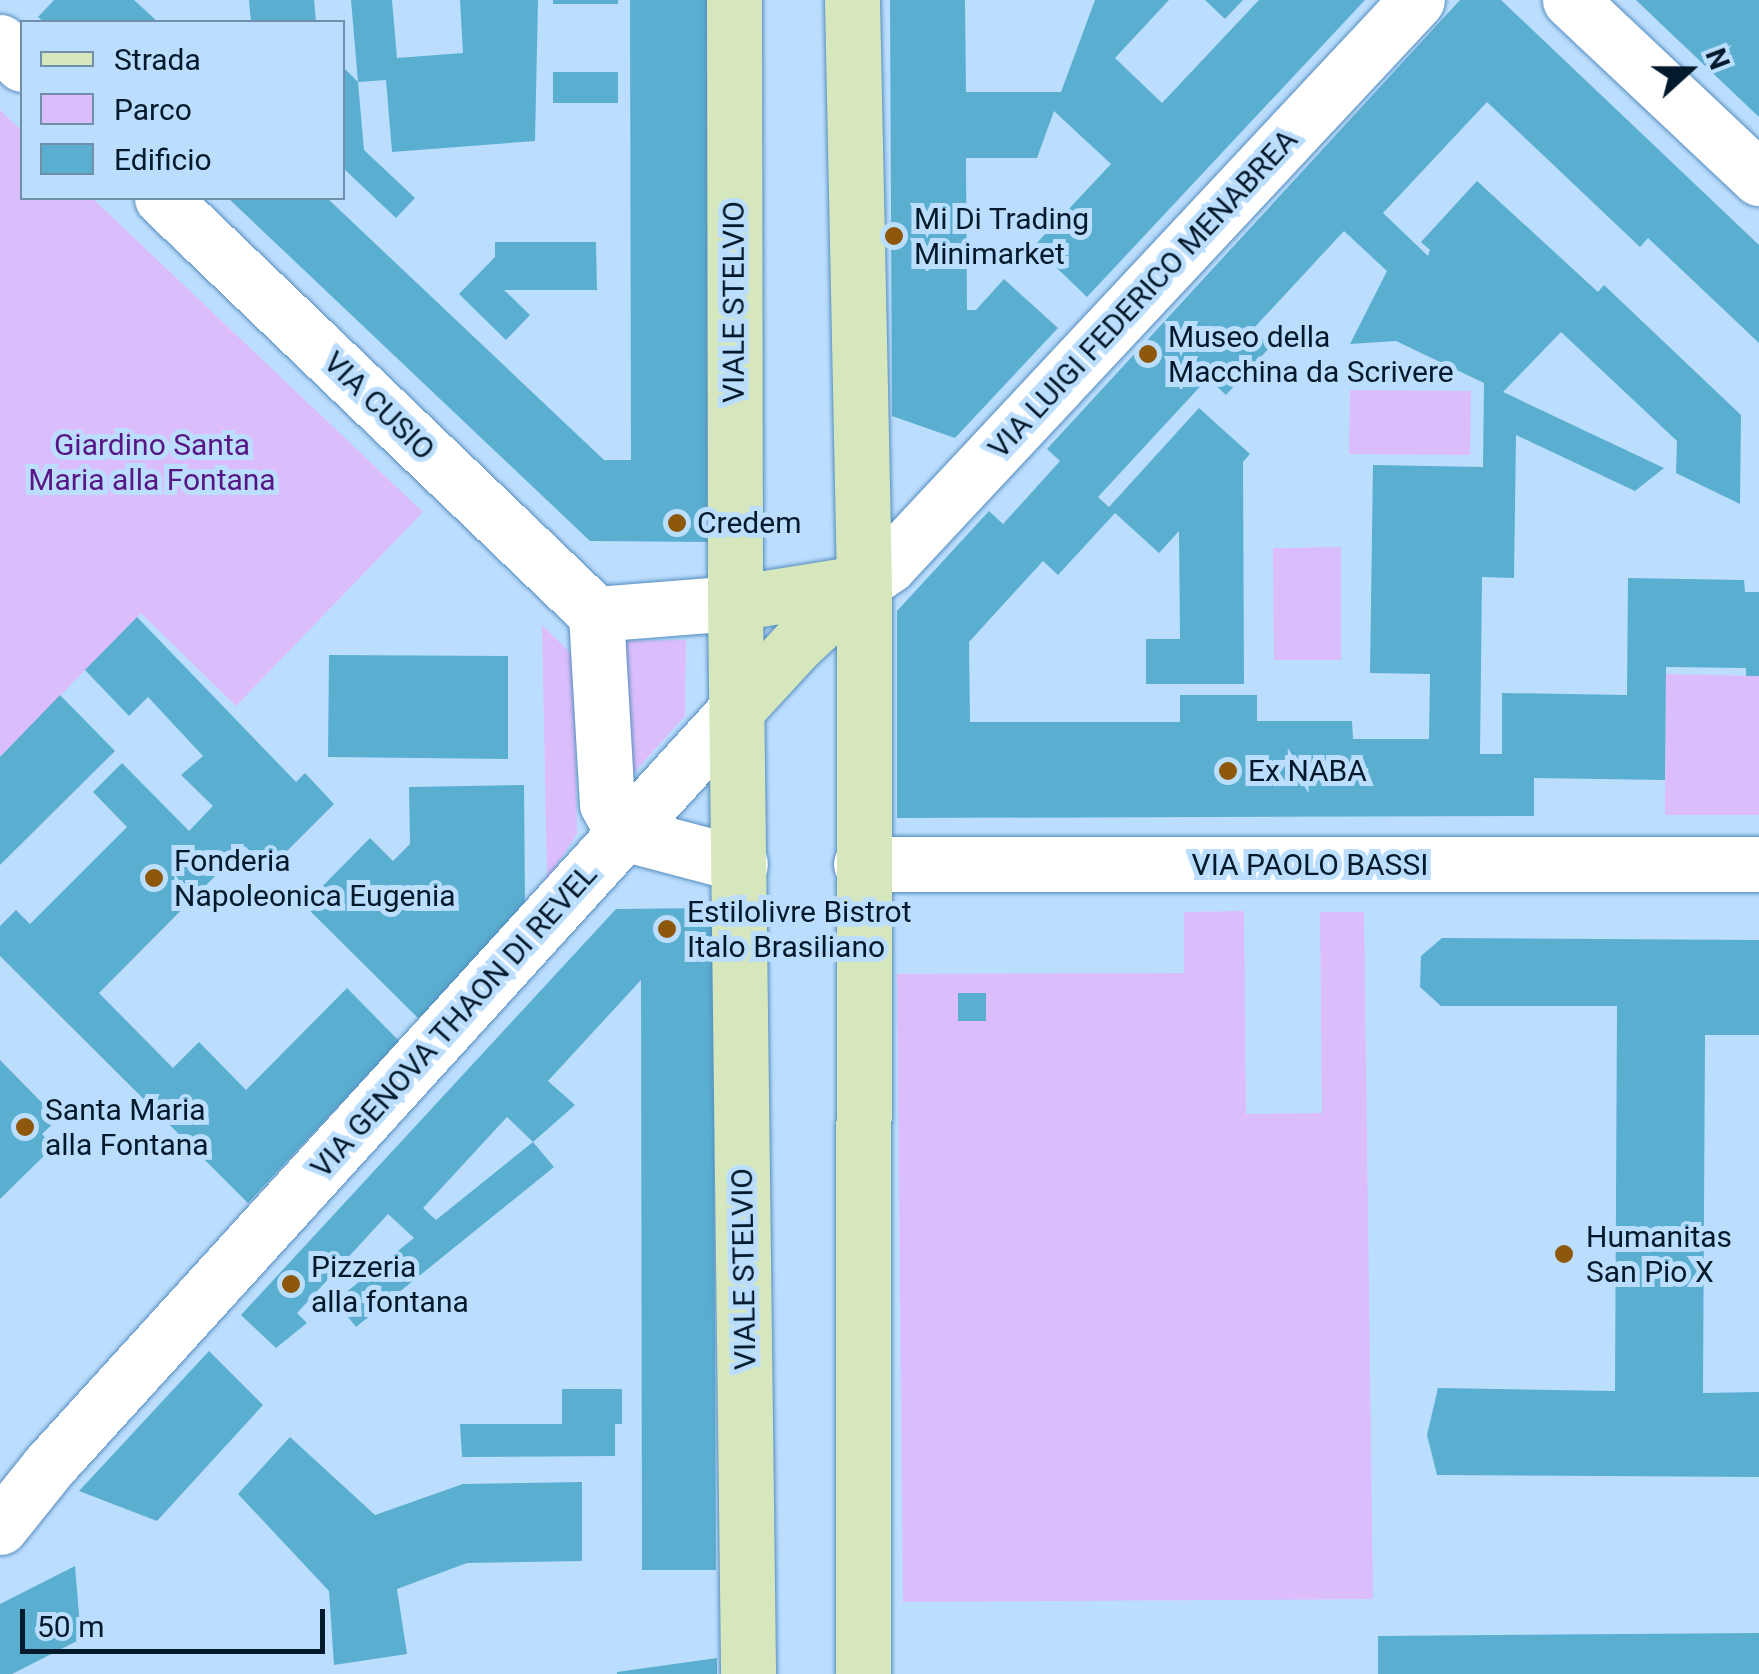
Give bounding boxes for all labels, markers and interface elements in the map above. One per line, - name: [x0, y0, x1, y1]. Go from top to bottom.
- legend: [20, 20, 345, 200]
- north arrow: [1639, 20, 1739, 120]
- text: Strada: [114, 42, 201, 77]
- text: N: [1699, 44, 1736, 74]
- text: Parco: [114, 92, 192, 127]
- street label: VIA LUIGI FEDERICO MENABREA: [981, 122, 1305, 466]
- text: Edificio: [114, 142, 212, 177]
- street label: VIALE STELVIO: [716, 201, 752, 403]
- place label: Mi Di Trading Minimarket: [914, 201, 1090, 272]
- marker: Mi Di Trading Minimarket: [883, 225, 905, 247]
- place label: Museo della Macchina da Scrivere: [1168, 319, 1454, 390]
- marker: Museo della Macchina da Scrivere: [1137, 343, 1159, 365]
- street label: VIA CUSIO: [316, 344, 442, 468]
- park label: Giardino Santa Maria alla Fontana: [28, 427, 276, 498]
- place label: Credem: [697, 505, 801, 541]
- marker: Credem: [666, 512, 688, 534]
- place label: Ex NABA: [1248, 753, 1367, 789]
- marker: Ex NABA: [1217, 760, 1239, 782]
- place label: Fonderia Napoleonica Eugenia: [174, 843, 456, 914]
- street label: VIA PAOLO BASSI: [1192, 847, 1428, 883]
- street label: VIA GENOVA THAON DI REVEL: [303, 856, 605, 1186]
- marker: Fonderia Napoleonica Eugenia: [143, 867, 165, 889]
- place label: Estilolivre Bistrot Italo Brasiliano: [687, 894, 911, 964]
- marker: Estilolivre Bistrot Italo Brasiliano: [656, 918, 678, 940]
- place label: Santa Maria alla Fontana: [45, 1092, 209, 1162]
- marker: Santa Maria alla Fontana: [14, 1116, 36, 1138]
- street label: VIALE STELVIO: [724, 1168, 764, 1370]
- place label: Humanitas San Pio X: [1586, 1219, 1732, 1290]
- marker: Humanitas San Pio X: [1551, 1241, 1577, 1267]
- place label: Pizzeria alla fontana: [311, 1249, 469, 1320]
- marker: Pizzeria alla fontana: [280, 1273, 302, 1295]
- scale bar: [25, 1589, 330, 1651]
- text: 50 m: [37, 1609, 104, 1644]

